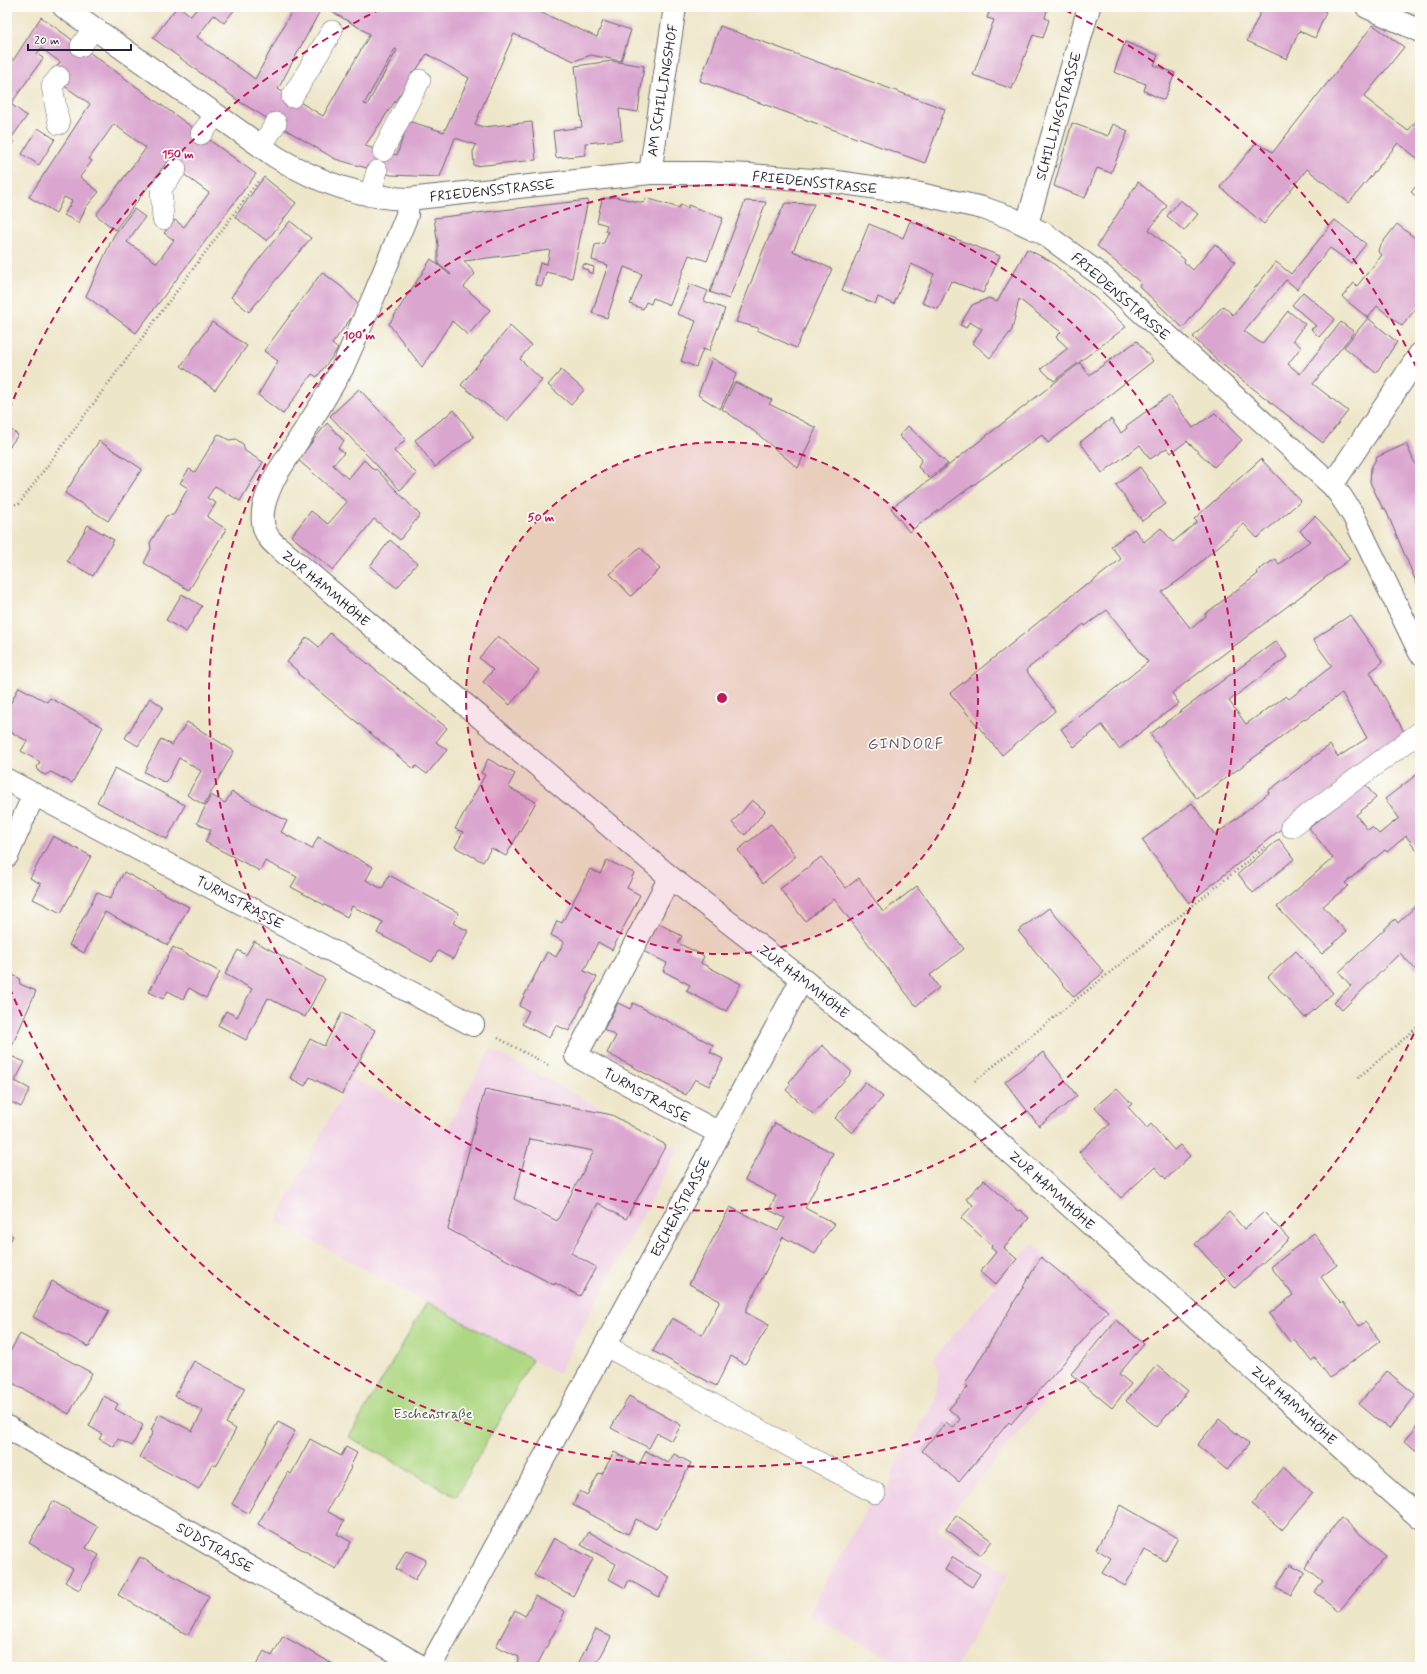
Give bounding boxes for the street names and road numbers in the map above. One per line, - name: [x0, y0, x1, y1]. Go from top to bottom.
- street label: AM SCHILLINGSHOF: [644, 22, 682, 158]
- street label: SCHILLINGSTRASSE: [1032, 50, 1086, 183]
- street label: FRIEDENSSTRASSE: [752, 167, 878, 199]
- street label: FRIEDENSSTRASSE: [429, 175, 555, 207]
- street label: FRIEDENSSTRASSE: [1067, 249, 1174, 345]
- street label: ZUR HAMMHÖHE: [278, 547, 373, 631]
- street label: TURMSTRASSE: [192, 872, 287, 934]
- street label: ZUR HAMMHÖHE: [755, 941, 852, 1023]
- street label: TURMSTRASSE: [600, 1064, 693, 1127]
- street label: ZUR HAMMHÖHE: [1005, 1147, 1098, 1234]
- street label: ESCHENSTRASSE: [647, 1154, 715, 1260]
- street label: ZUR HAMMHÖHE: [1247, 1362, 1340, 1449]
- street label: SÜDSTRASSE: [173, 1519, 256, 1577]

